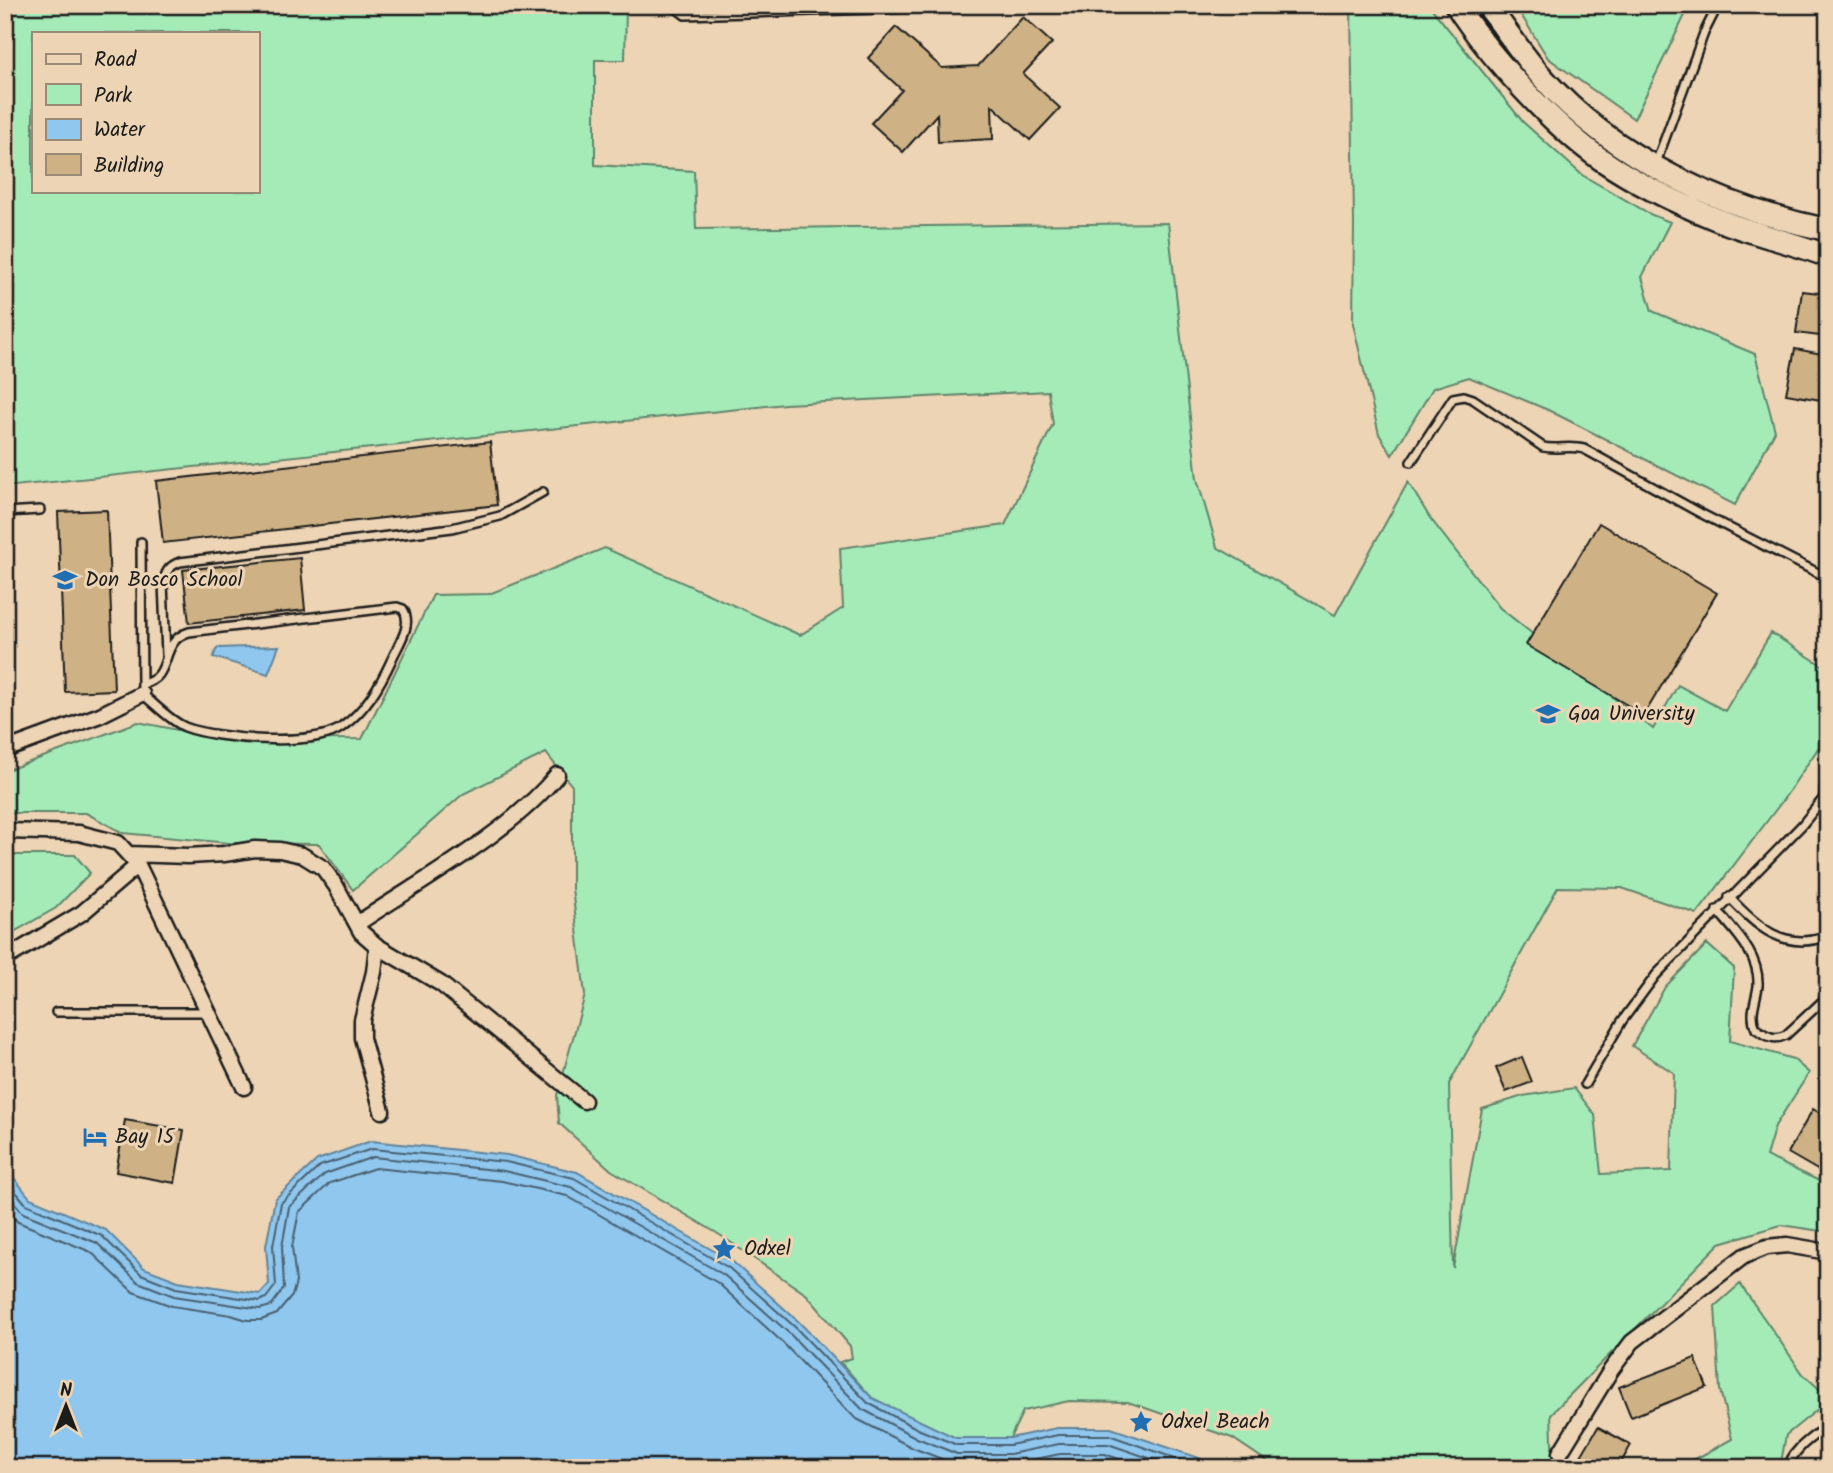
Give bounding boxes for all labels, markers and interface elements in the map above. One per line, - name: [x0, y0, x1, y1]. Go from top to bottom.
- legend: [32, 32, 259, 192]
- text: Road: [94, 44, 137, 77]
- text: Park: [94, 80, 132, 113]
- text: Water: [94, 114, 146, 147]
- text: Building: [94, 150, 164, 183]
- place label: Don Bosco School: [85, 564, 243, 597]
- school or university icon: Don Bosco School: [51, 566, 79, 594]
- place label: Goa University: [1568, 698, 1695, 731]
- school or university icon: Goa University: [1534, 700, 1562, 728]
- place label: Bay 15: [115, 1121, 176, 1154]
- hotel icon: Bay 15: [81, 1123, 109, 1151]
- place label: Odxel: [744, 1233, 791, 1266]
- place icon: Odxel: [710, 1235, 738, 1263]
- north arrow: [32, 1372, 102, 1442]
- text: N: [60, 1376, 72, 1406]
- place label: Odxel Beach: [1161, 1406, 1270, 1439]
- place icon: Odxel Beach: [1127, 1408, 1155, 1436]

